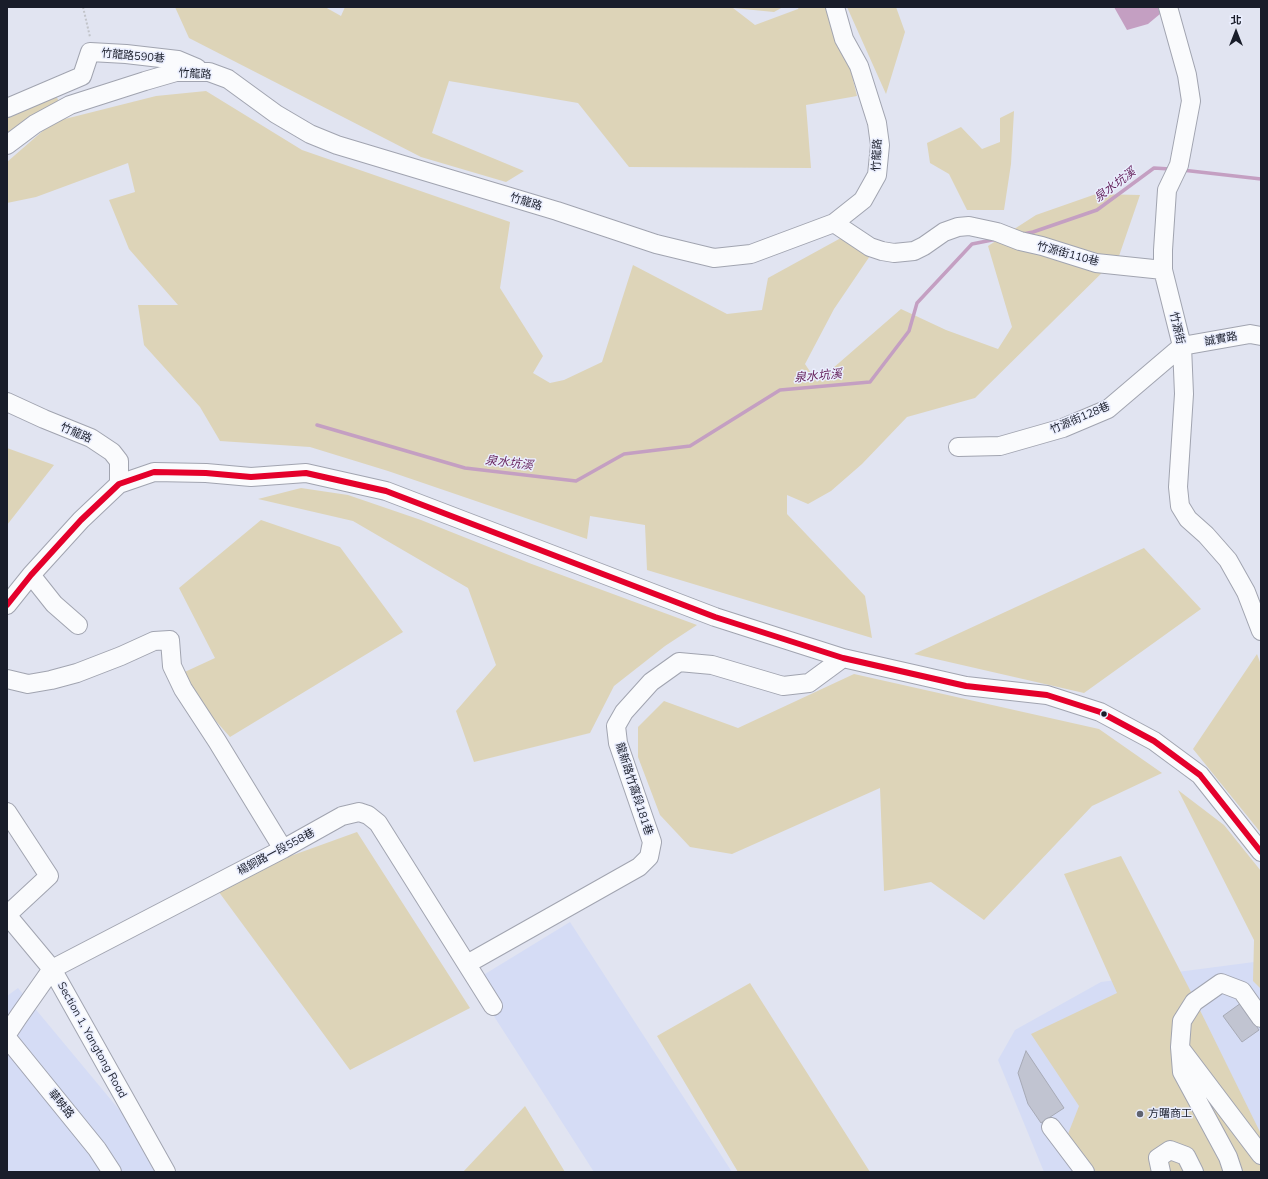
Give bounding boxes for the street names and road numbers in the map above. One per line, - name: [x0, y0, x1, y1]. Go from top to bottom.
- street label: 竹龍路590巷: [101, 47, 165, 65]
- street label: 竹龍路: [178, 67, 212, 81]
- street label: 竹龍路: [870, 138, 884, 172]
- street label: 竹龍路: [508, 191, 544, 213]
- street label: 竹源街110巷: [1035, 239, 1101, 269]
- street label: 竹源街: [1167, 310, 1187, 346]
- street label: 誠實路: [1204, 330, 1238, 348]
- street label: 竹源街128巷: [1048, 399, 1112, 437]
- street label: 竹龍路: [58, 420, 94, 446]
- street label: 龍新路竹窩段181巷: [613, 741, 655, 837]
- street label: 楊銅路一段558巷: [235, 826, 317, 878]
- street label: Section 1, Yangtong Road: [55, 980, 129, 1100]
- street label: 華映路: [45, 1087, 77, 1121]

